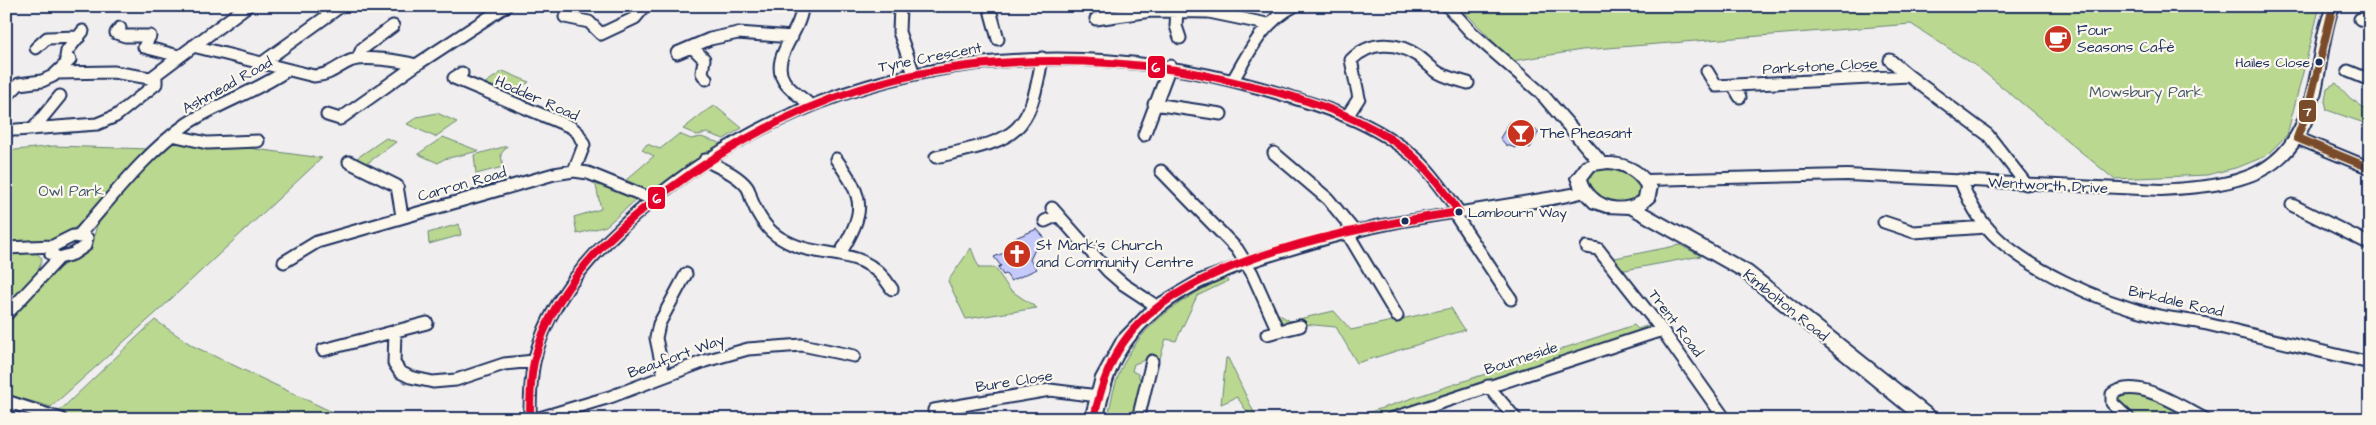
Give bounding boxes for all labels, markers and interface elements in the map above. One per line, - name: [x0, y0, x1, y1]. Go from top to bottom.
- place label: Four Seasons Café: [2077, 20, 2175, 58]
- cafe icon: Four Seasons Café: [2043, 24, 2073, 54]
- street label: Tyne Crescent: [877, 37, 984, 79]
- street label: Ashmead Road: [178, 52, 276, 119]
- street label: Parkstone Close: [1762, 53, 1878, 80]
- place label: Hailes Close: [2235, 53, 2310, 73]
- line badge: 6: [1147, 55, 1166, 79]
- marker: Hailes Close: [2314, 57, 2324, 67]
- text: 6: [1152, 58, 1161, 78]
- street label: Hodder Road: [492, 71, 582, 126]
- park label: Mowsbury Park: [2089, 82, 2203, 104]
- line badge: 7: [2298, 99, 2317, 123]
- text: 7: [2302, 102, 2312, 122]
- bar icon: The Pheasant: [1506, 118, 1536, 148]
- place label: The Pheasant: [1540, 123, 1632, 144]
- street label: Carron Road: [415, 162, 509, 207]
- street label: Wentworth Drive: [1987, 172, 2109, 199]
- park label: Owl Park: [38, 181, 104, 202]
- line badge: 6: [647, 186, 666, 210]
- text: 6: [653, 189, 662, 209]
- place label: Lambourn Way: [1468, 203, 1567, 223]
- marker: Lambourn Way: [1454, 207, 1464, 217]
- unlabelled marker: [1400, 216, 1410, 226]
- place label: St Mark's Church and Community Centre: [1036, 235, 1194, 274]
- church icon: St Mark's Church and Community Centre: [1002, 239, 1032, 269]
- street label: Kimbolton Road: [1738, 264, 1833, 347]
- street label: Birkdale Road: [2126, 280, 2226, 323]
- street label: Trent Road: [1643, 285, 1708, 362]
- street label: Beaufort Way: [625, 329, 728, 385]
- street label: Bourneside: [1482, 337, 1561, 380]
- street label: Bure Close: [974, 365, 1054, 398]

